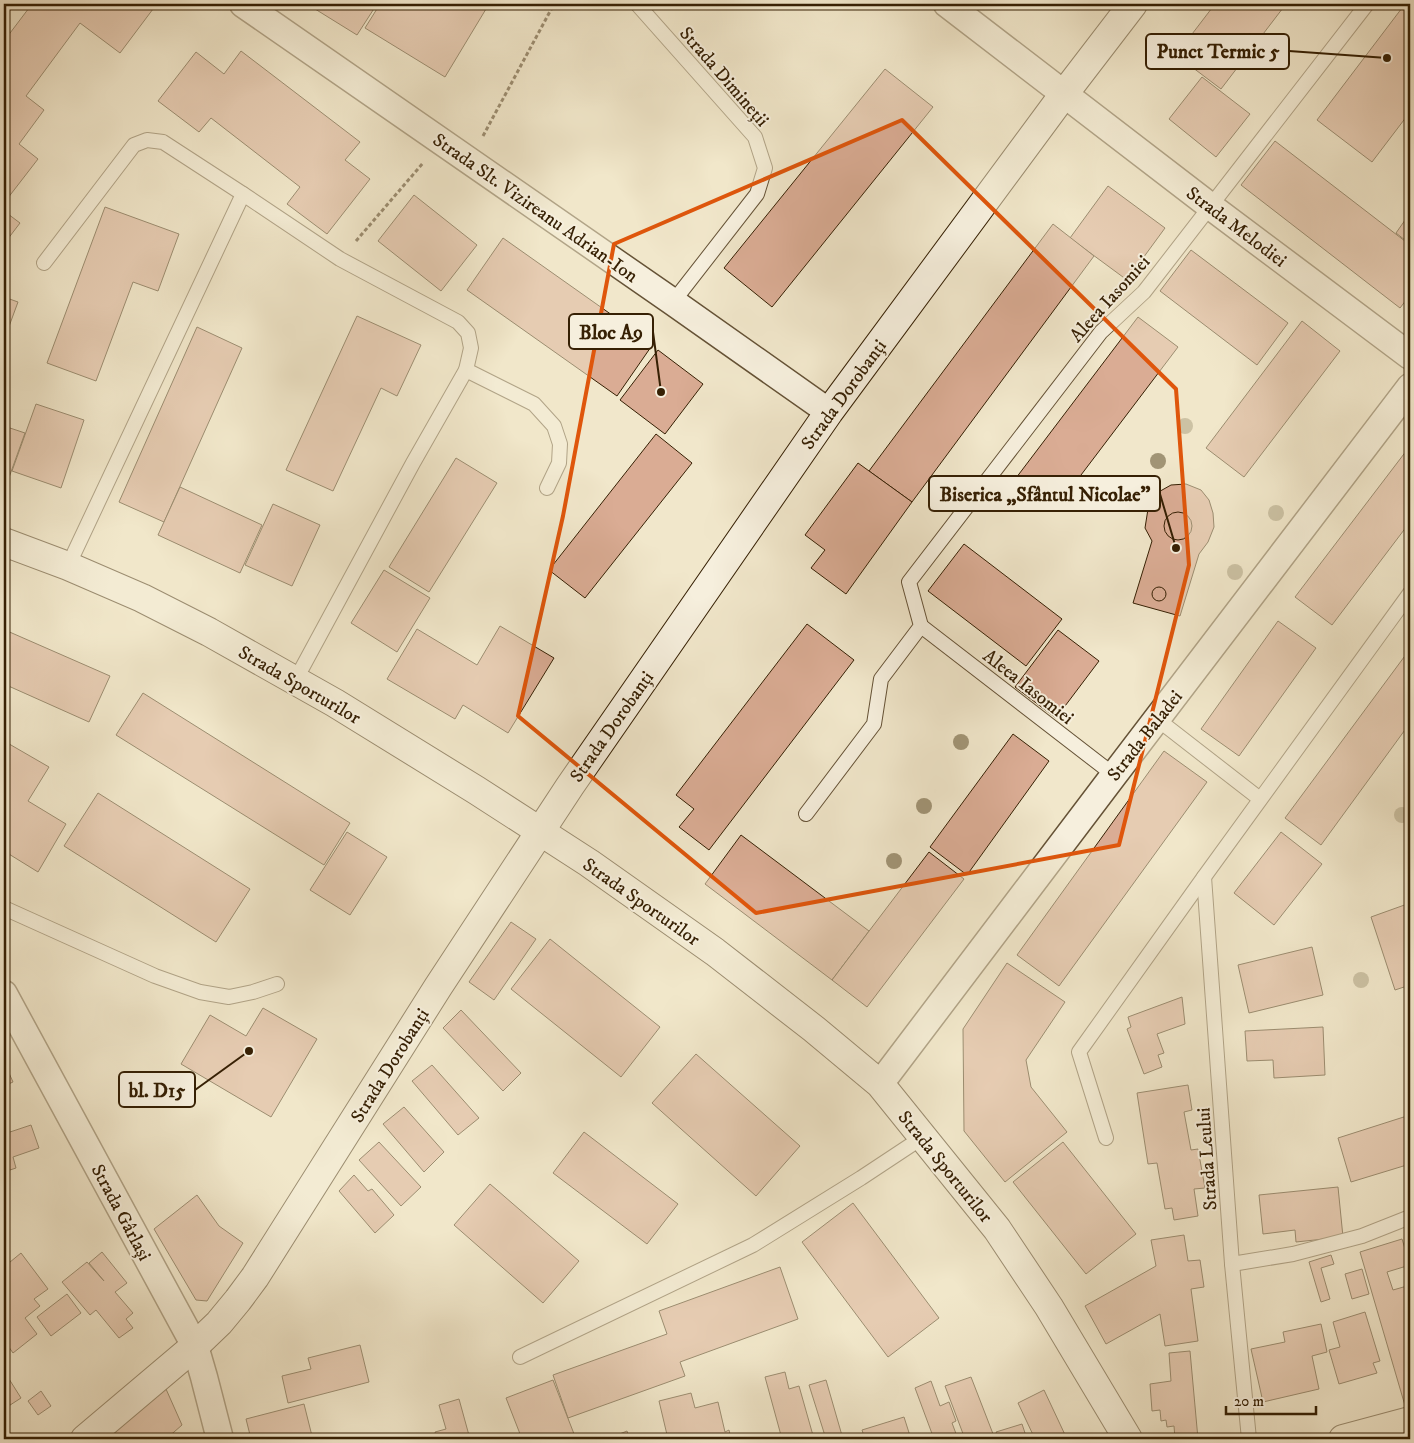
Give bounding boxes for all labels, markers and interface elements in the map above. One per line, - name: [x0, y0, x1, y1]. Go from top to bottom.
- street label: Strada Dimineții: [674, 22, 774, 132]
- callout: Punct Termic 5: [1146, 34, 1289, 69]
- text: Punct Termic 5: [1157, 40, 1279, 65]
- street label: Strada Slt. Vizireanu Adrian-Ion: [428, 129, 642, 288]
- street label: Strada Melodiei: [1181, 182, 1291, 272]
- street label: Aleea Iasomiei: [1065, 251, 1155, 347]
- callout: Bloc A9: [569, 314, 653, 349]
- text: Bloc A9: [579, 321, 643, 346]
- street label: Strada Dorobanți: [797, 335, 892, 454]
- callout: Biserica „Sfântul Nicolae": [929, 476, 1160, 511]
- text: Biserica „Sfântul Nicolae": [940, 483, 1151, 508]
- street label: Strada Sporturilor: [234, 641, 365, 730]
- street label: Aleea Iasomiei: [978, 645, 1078, 730]
- street label: Strada Dorobanți: [565, 667, 659, 787]
- street label: Strada Baladei: [1103, 686, 1188, 786]
- street label: Strada Sporturilor: [578, 853, 704, 951]
- street label: Strada Dorobanți: [346, 1004, 435, 1127]
- callout: bl. D15: [119, 1072, 195, 1107]
- text: bl. D15: [128, 1079, 185, 1104]
- street label: Strada Sporturilor: [893, 1106, 997, 1228]
- street label: Strada Leului: [1192, 1106, 1223, 1211]
- street label: Strada Gârlași: [86, 1160, 156, 1265]
- scale bar: [1226, 1383, 1316, 1415]
- text: 20 m: [1234, 1392, 1264, 1411]

